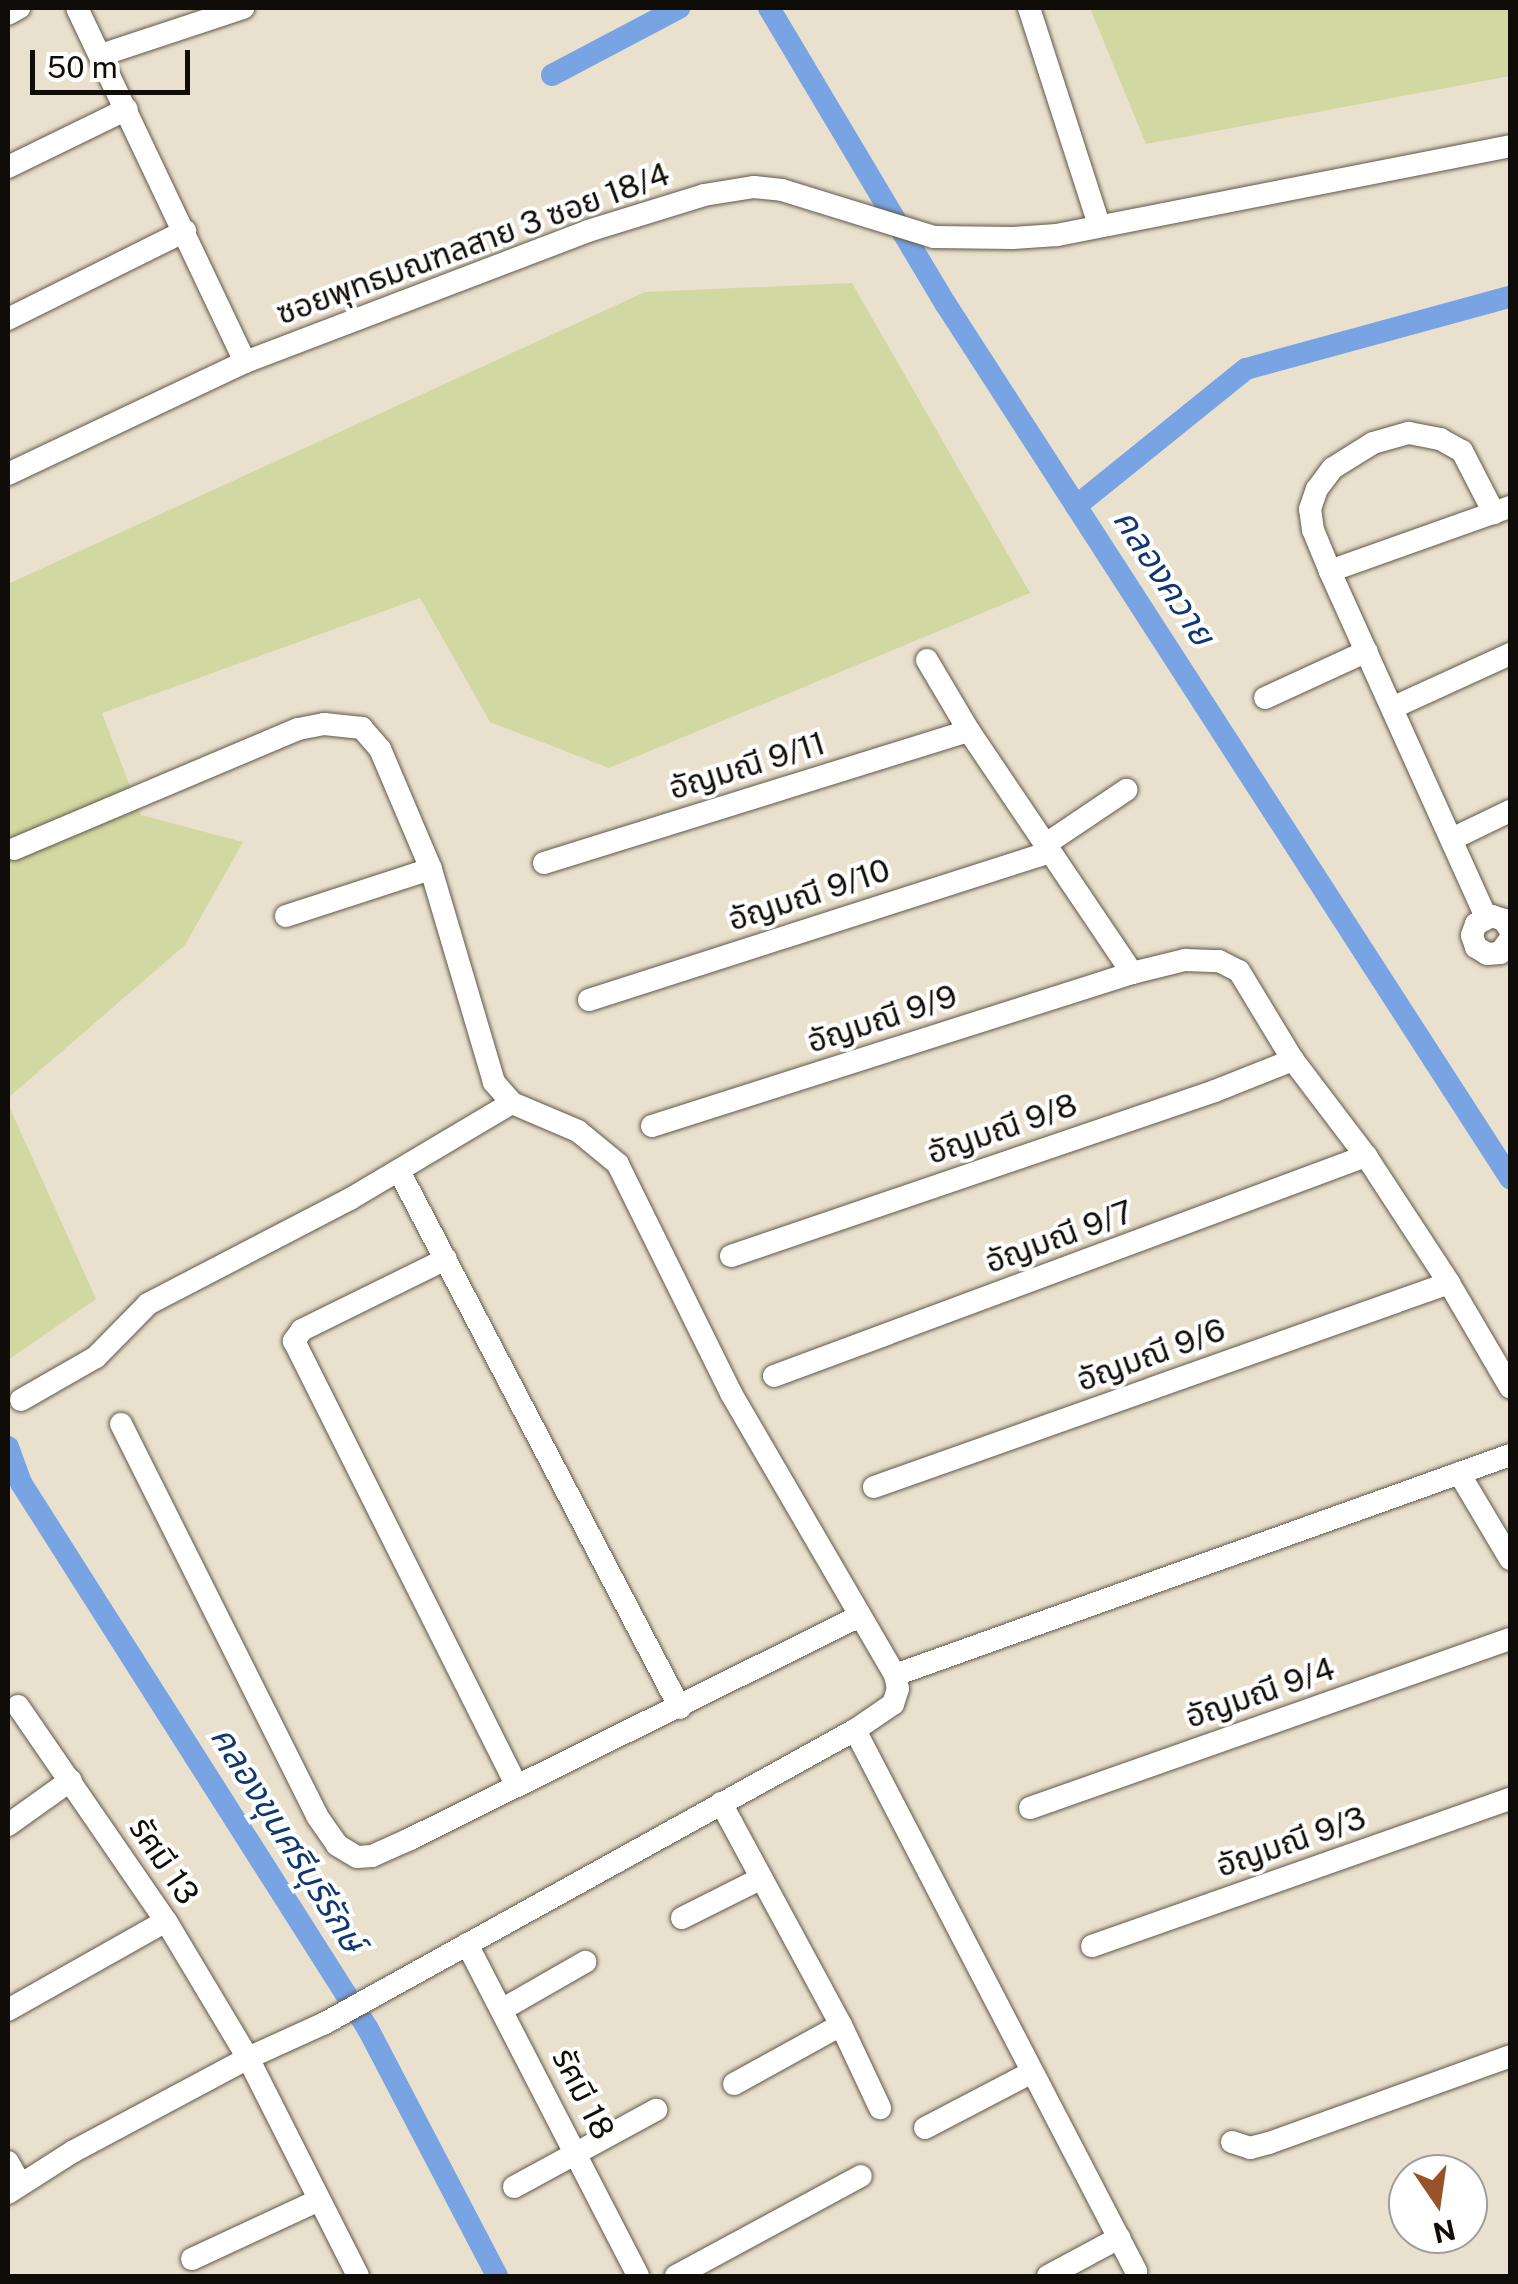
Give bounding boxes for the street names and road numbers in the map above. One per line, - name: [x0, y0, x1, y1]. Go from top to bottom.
- street label: ซอยพุทธมณฑลสาย 3 ซอย 18/4: [271, 155, 675, 333]
- street label: อัญมณี 9/11: [664, 724, 830, 808]
- street label: อัญมณี 9/10: [723, 851, 895, 939]
- street label: อัญมณี 9/9: [802, 977, 962, 1061]
- street label: อัญมณี 9/8: [922, 1085, 1082, 1173]
- street label: อัญมณี 9/7: [980, 1193, 1138, 1281]
- street label: อัญมณี 9/6: [1072, 1310, 1230, 1400]
- street label: อัญมณี 9/4: [1180, 1650, 1340, 1736]
- street label: อัญมณี 9/3: [1211, 1799, 1371, 1885]
- street label: รัศมี 13: [121, 1810, 207, 1912]
- street label: รัศมี 18: [544, 2042, 622, 2146]

